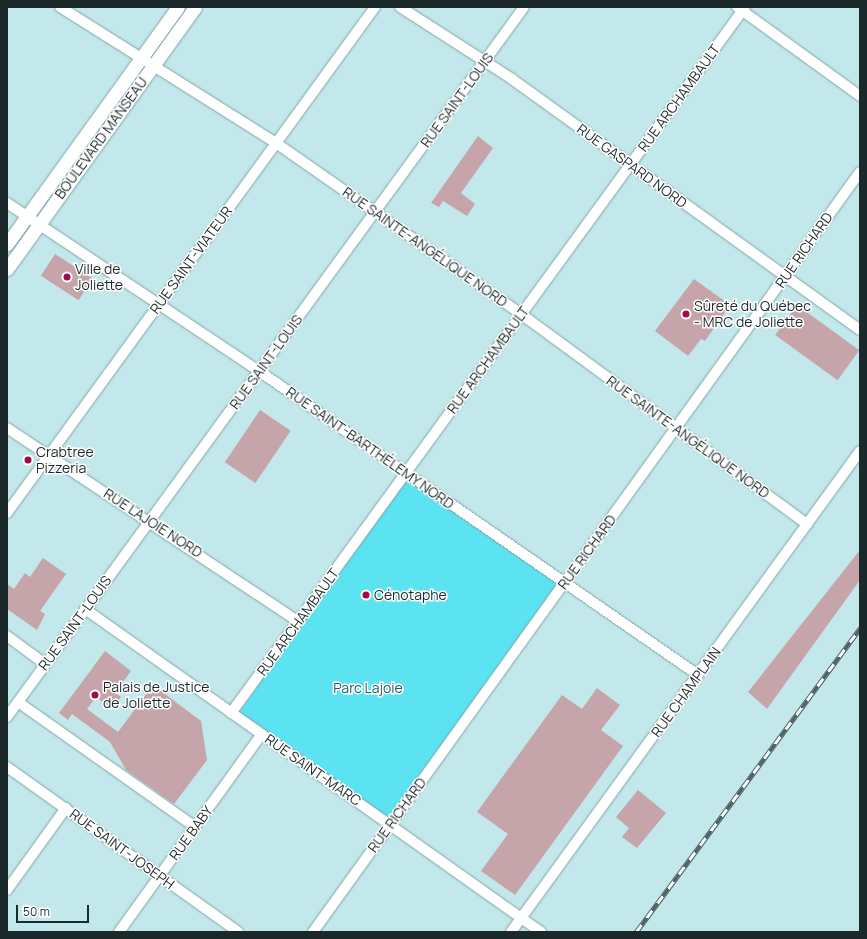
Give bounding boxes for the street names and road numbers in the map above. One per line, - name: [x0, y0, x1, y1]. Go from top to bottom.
- street label: RUE ARCHAMBAULT: [634, 41, 724, 155]
- street label: RUE SAINT-LOUIS: [417, 49, 497, 151]
- street label: BOULEVARD MANSEAU: [51, 74, 151, 202]
- street label: RUE GASPARD NORD: [574, 120, 690, 212]
- street label: RUE SAINTE-ANGÉLIQUE NORD: [339, 184, 511, 310]
- street label: RUE SAINT-VIATEUR: [146, 203, 236, 317]
- street label: RUE RICHARD: [772, 209, 836, 291]
- street label: RUE ARCHAMBAULT: [443, 303, 533, 417]
- street label: RUE SAINT-LOUIS: [226, 311, 306, 413]
- street label: RUE SAINTE-ANGÉLIQUE NORD: [603, 372, 773, 502]
- street label: RUE SAINT-BARTHÉLEMY NORD: [283, 383, 457, 513]
- street label: RUE LAJOIE NORD: [101, 485, 205, 561]
- street label: RUE RICHARD: [554, 511, 620, 593]
- street label: RUE ARCHAMBAULT: [253, 565, 343, 679]
- street label: RUE SAINT-LOUIS: [35, 572, 115, 674]
- street label: RUE CHAMPLAIN: [648, 644, 724, 740]
- street label: RUE SAINT-MARC: [262, 731, 364, 809]
- street label: RUE RICHARD: [364, 774, 430, 856]
- street label: RUE BABY: [166, 803, 216, 863]
- street label: RUE SAINT-JOSEPH: [66, 805, 178, 893]

